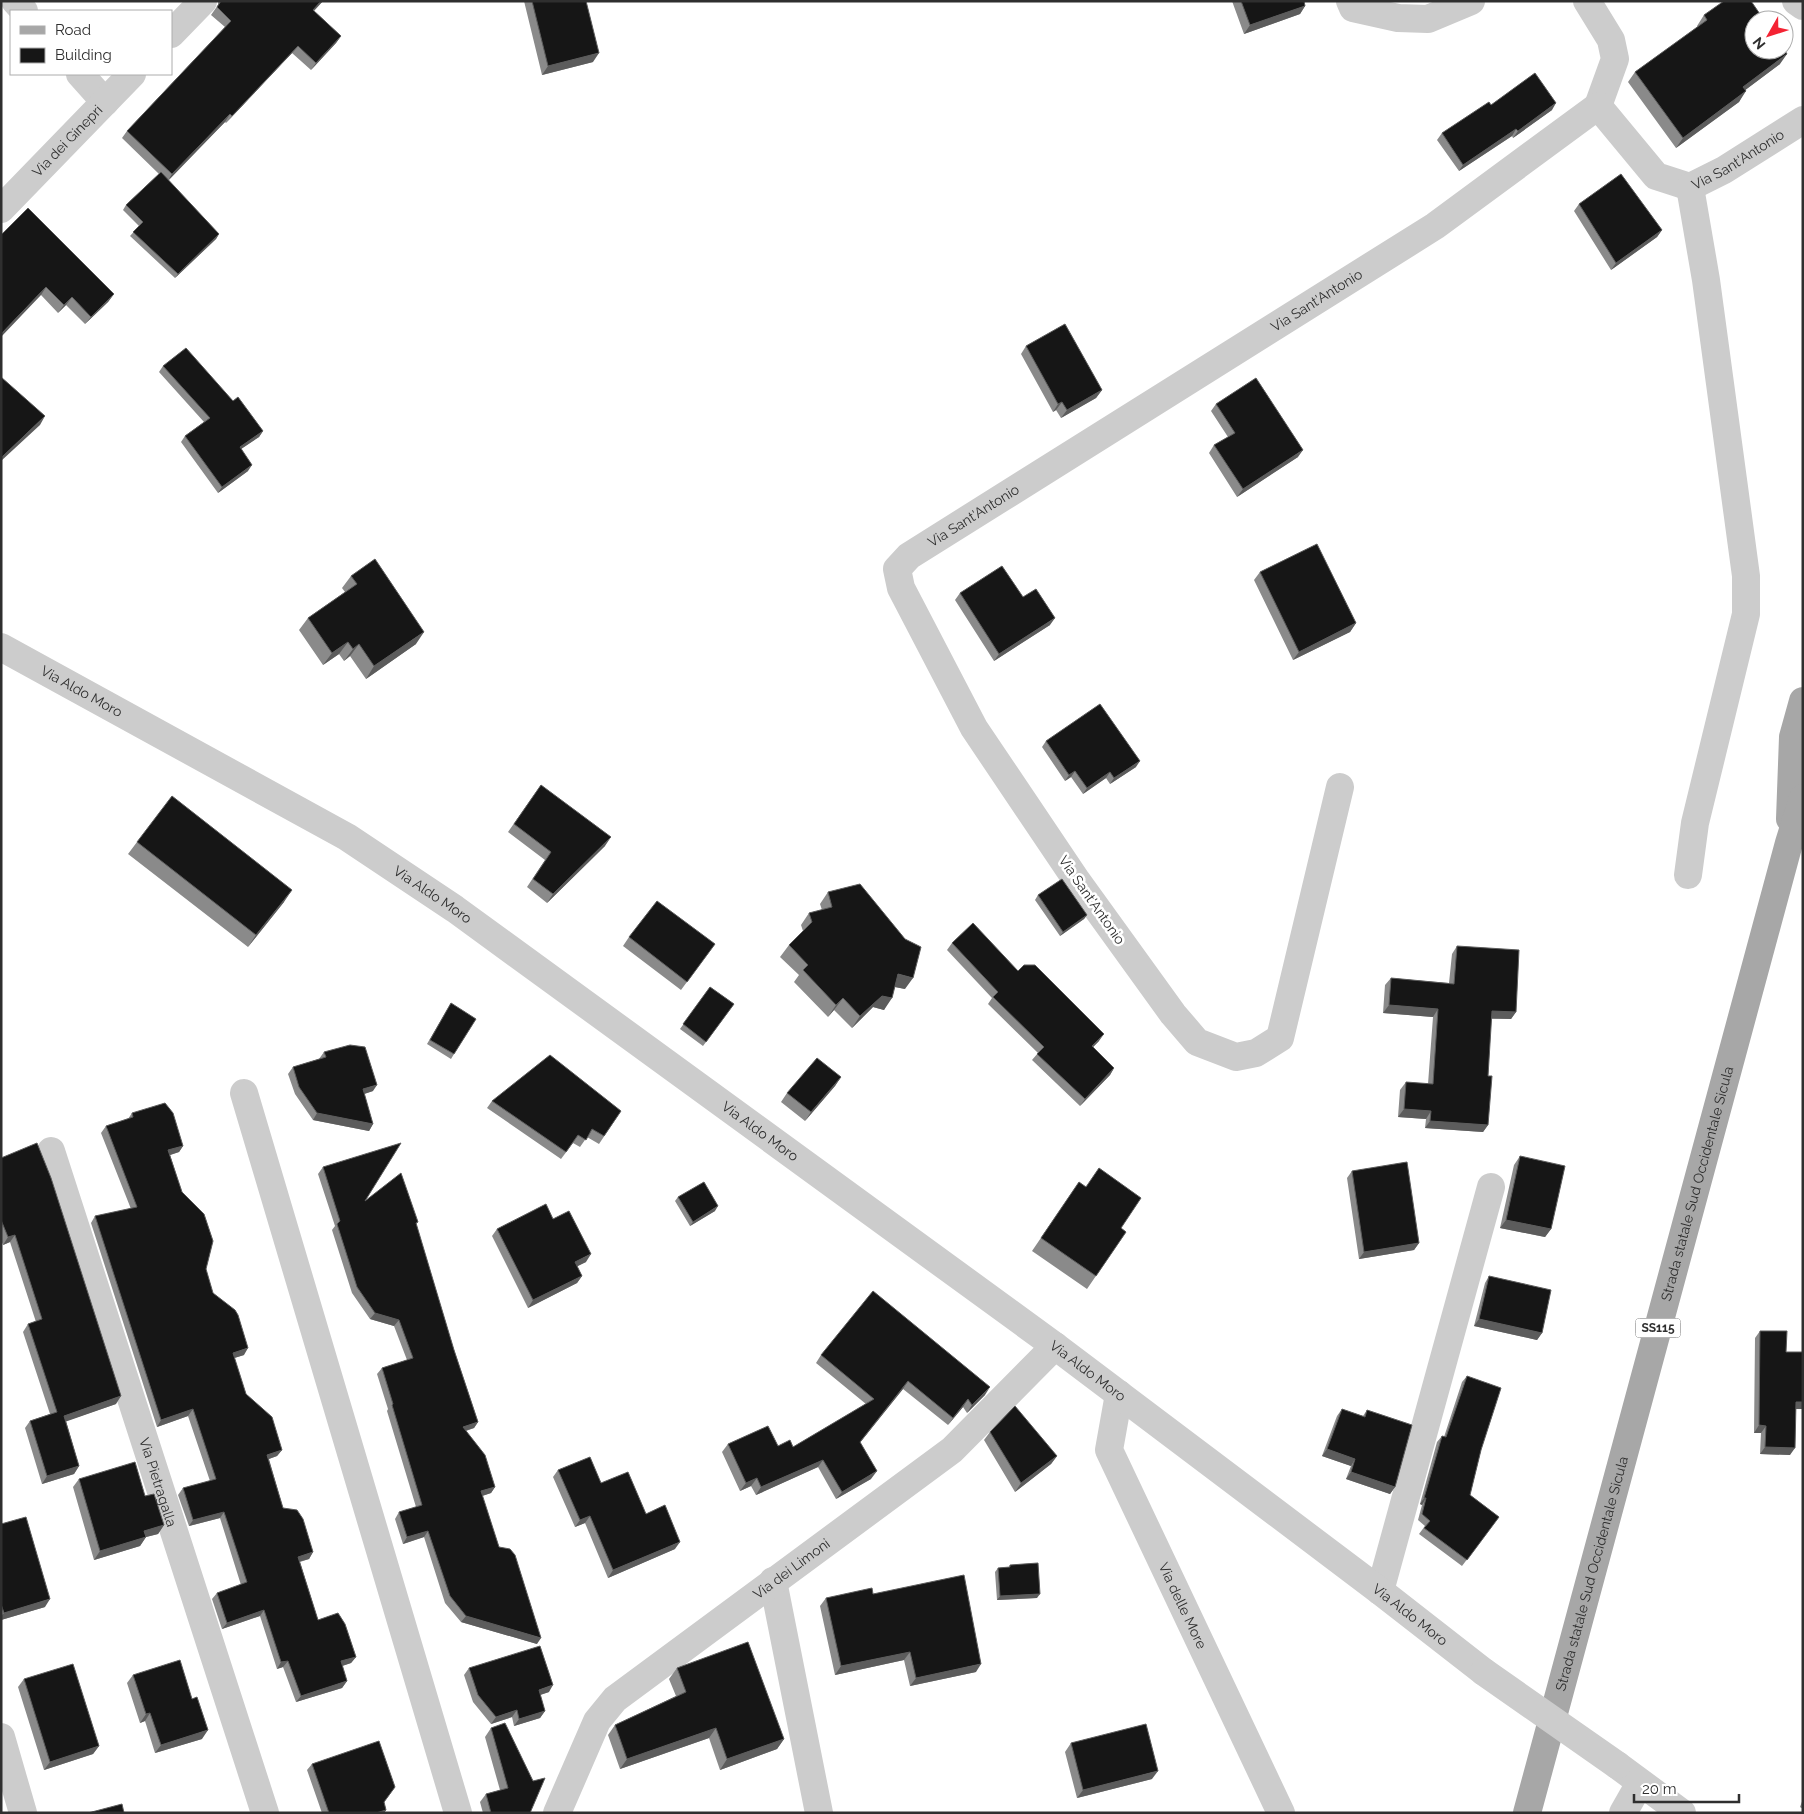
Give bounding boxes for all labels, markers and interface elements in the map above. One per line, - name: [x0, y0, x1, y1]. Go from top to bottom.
- legend: [10, 10, 172, 75]
- north arrow: [1744, 10, 1794, 60]
- text: Road: [55, 21, 91, 39]
- text: N: [1749, 34, 1768, 52]
- text: Building: [55, 46, 112, 64]
- street label: Via dei Ginepri: [29, 102, 105, 180]
- street label: Via Sant'Antonio: [1689, 126, 1787, 193]
- street label: Via Sant'Antonio: [1268, 266, 1365, 335]
- street label: Via Sant'Antonio: [925, 481, 1022, 550]
- street label: Via Aldo Moro: [38, 662, 125, 720]
- street label: Via Sant'Antonio: [1055, 853, 1129, 947]
- street label: Via Aldo Moro: [391, 862, 475, 927]
- street label: Strada statale Sud Occidentale Sicula: [1658, 1064, 1736, 1303]
- street label: Via Aldo Moro: [719, 1098, 802, 1164]
- road number: SS115: [1636, 1319, 1680, 1338]
- street label: Via Aldo Moro: [1047, 1337, 1129, 1405]
- street label: Via Pietragalla: [136, 1436, 180, 1529]
- street label: Strada statale Sud Occidentale Sicula: [1552, 1454, 1631, 1693]
- street label: Via dei Limoni: [750, 1535, 833, 1602]
- street label: Via delle More: [1155, 1560, 1210, 1651]
- street label: Via Aldo Moro: [1369, 1580, 1451, 1649]
- scale bar: [1634, 1772, 1739, 1804]
- text: 20 m: [1642, 1780, 1677, 1798]

